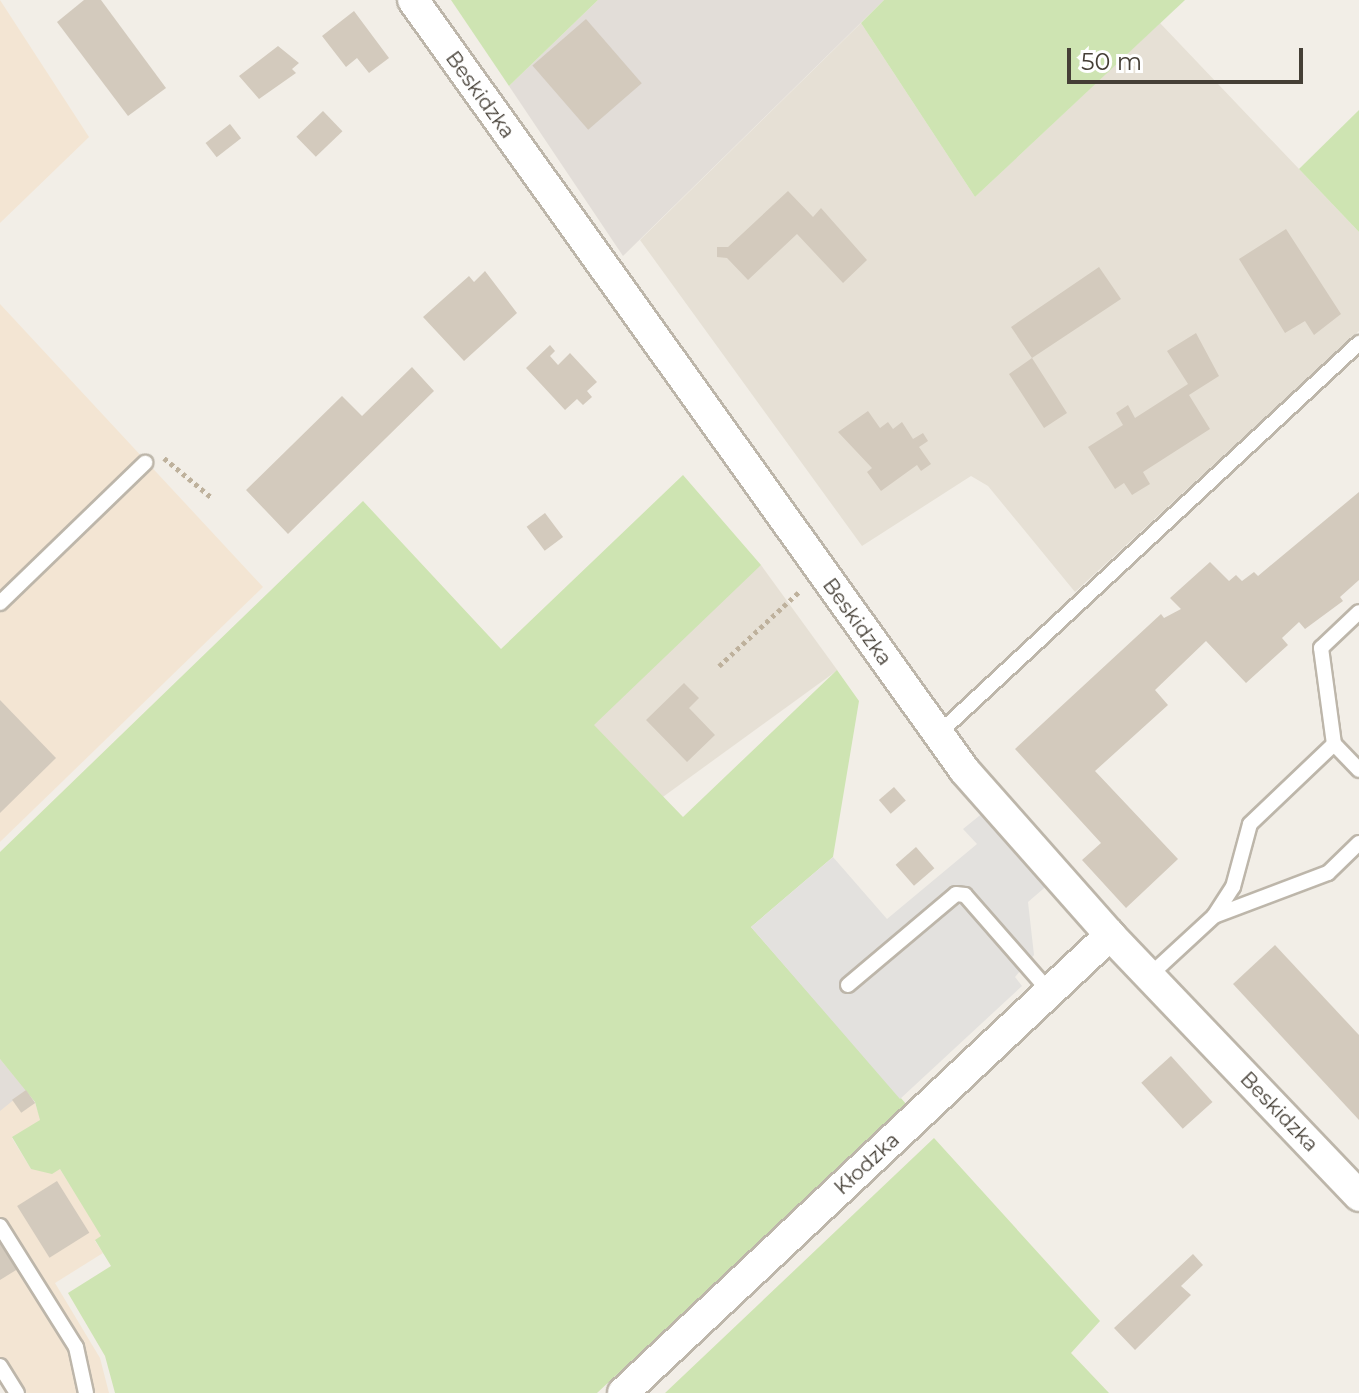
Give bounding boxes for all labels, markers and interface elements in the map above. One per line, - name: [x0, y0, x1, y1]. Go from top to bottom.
- scale bar: [1071, 32, 1307, 82]
- street label: Beskidzka: [440, 47, 520, 143]
- text: 50 m: [1081, 47, 1142, 76]
- street label: Beskidzka: [817, 574, 897, 670]
- street label: Beskidzka: [1235, 1067, 1323, 1157]
- street label: Kłodzka: [830, 1128, 904, 1200]

